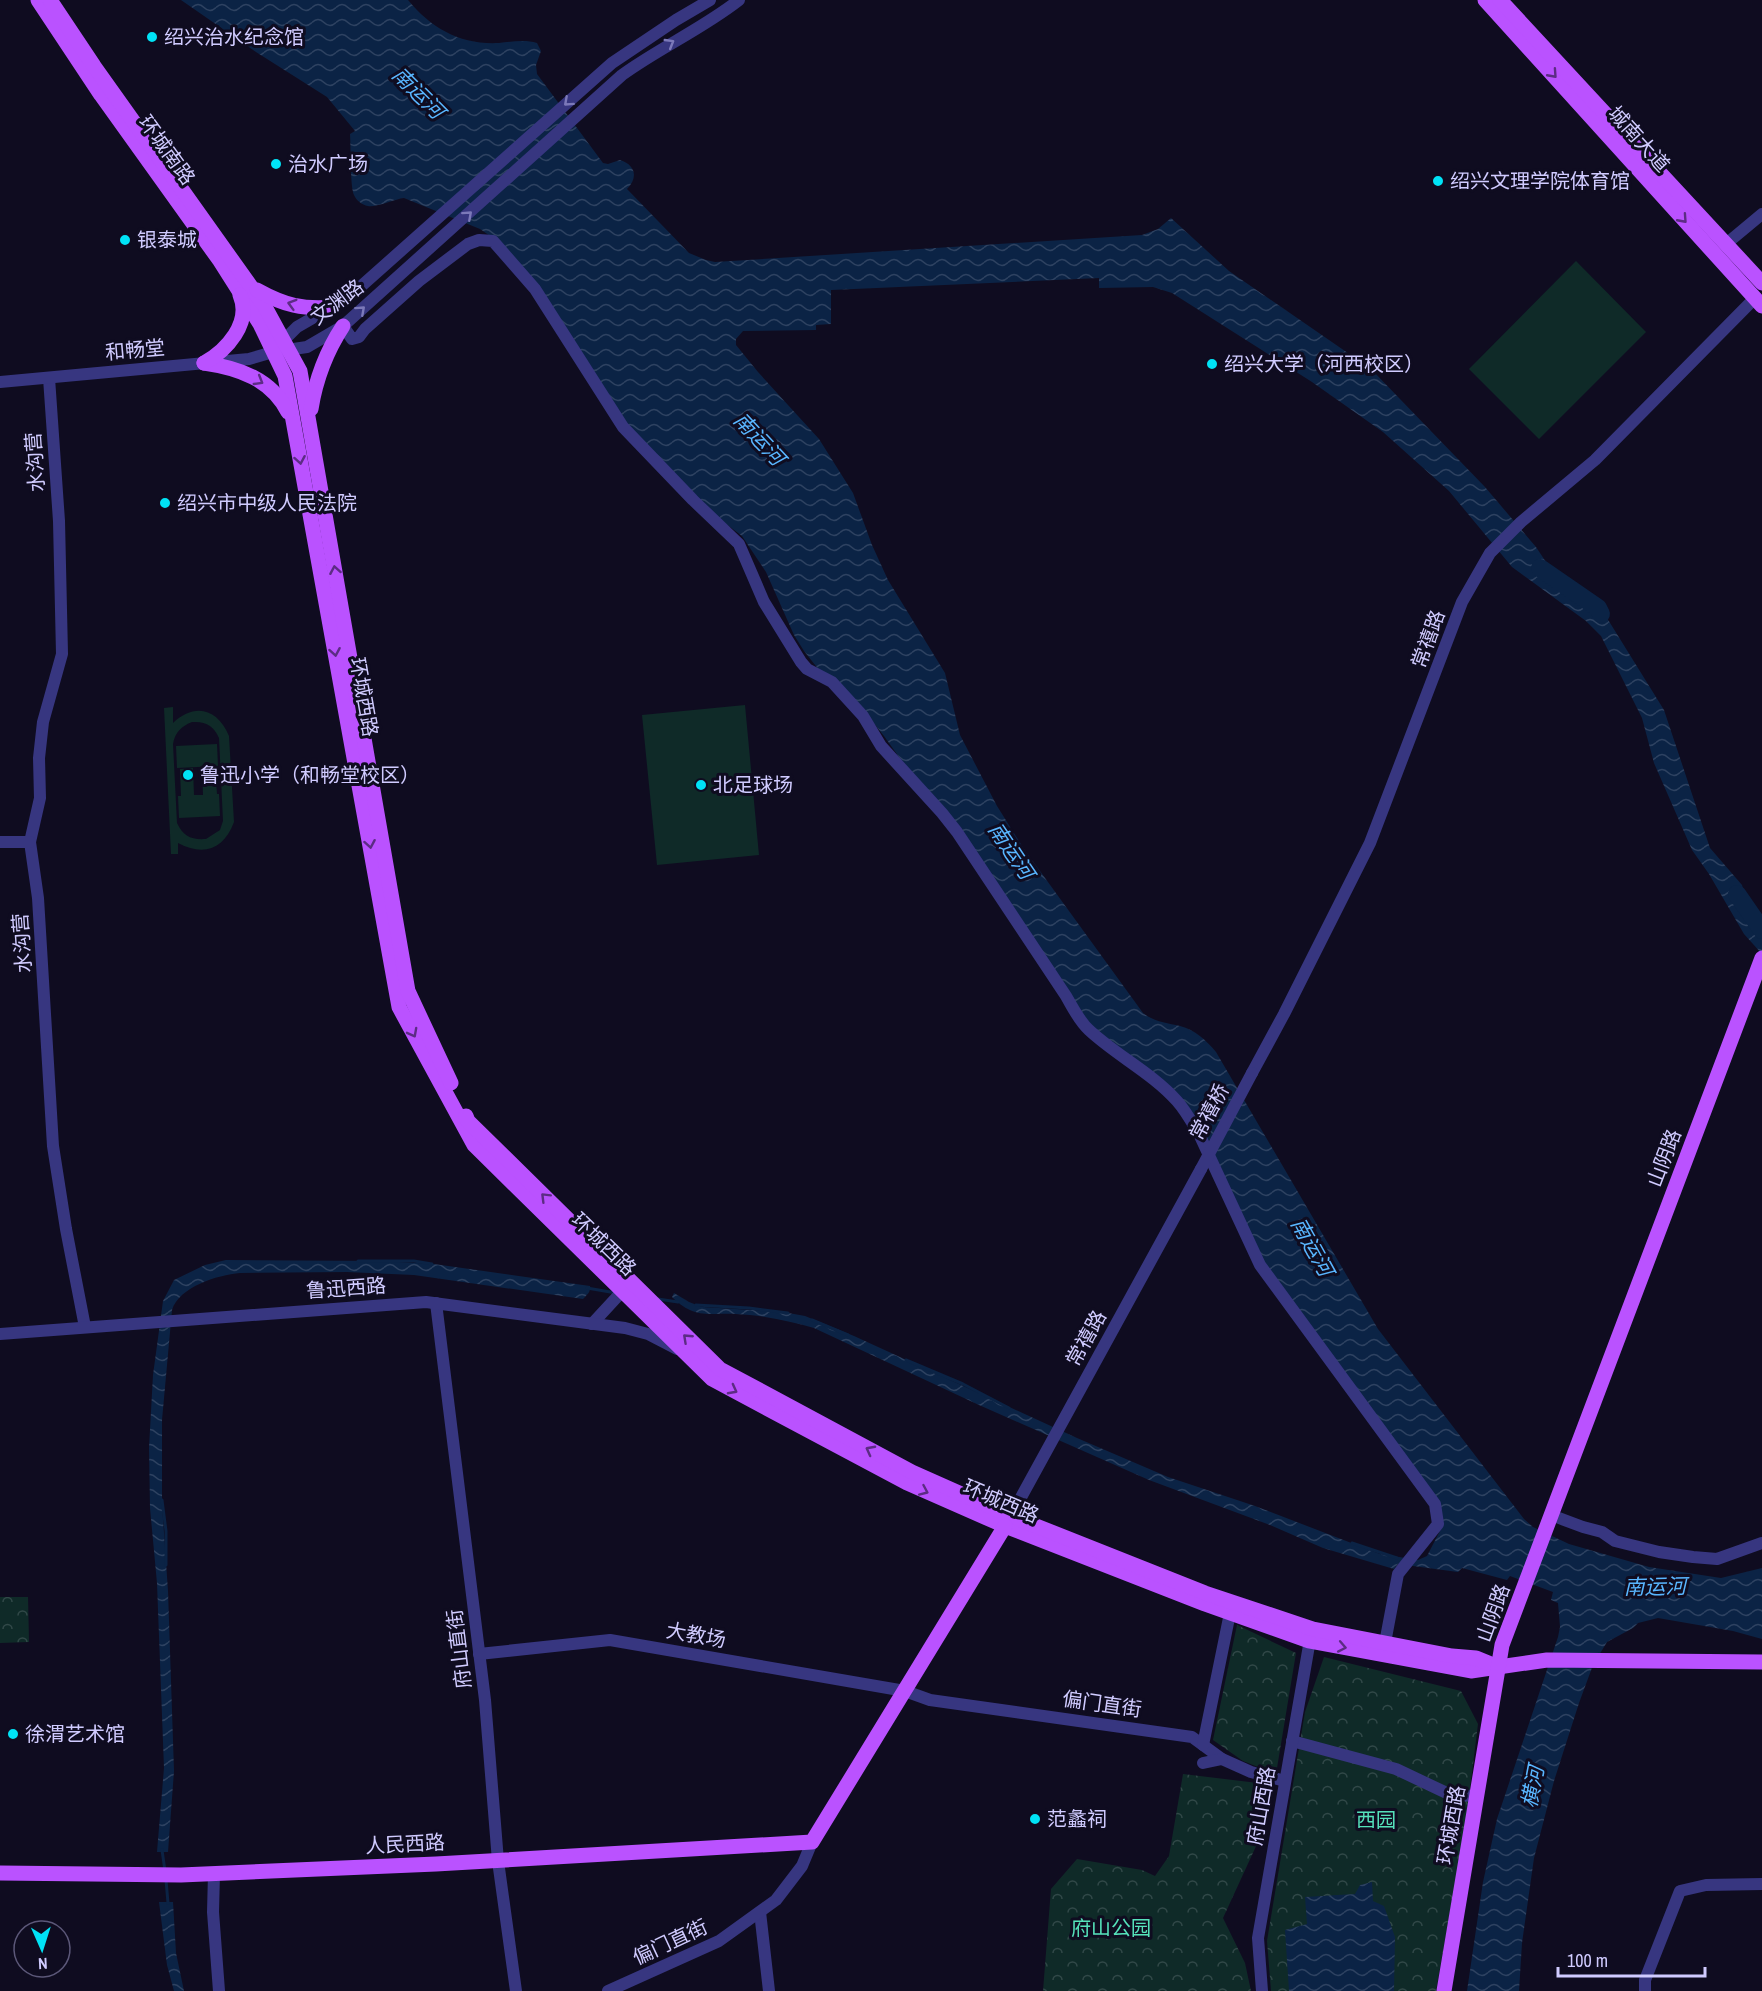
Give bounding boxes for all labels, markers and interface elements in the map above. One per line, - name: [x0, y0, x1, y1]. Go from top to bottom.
- place label: 绍兴治水纪念馆: [164, 23, 304, 50]
- marker: 绍兴治水纪念馆: [145, 30, 159, 44]
- one-way arrow: [664, 39, 675, 51]
- water label: 南运河: [386, 60, 454, 128]
- one-way arrow: [1546, 68, 1557, 78]
- one-way arrow: [564, 95, 575, 106]
- street label: 城南大道: [1603, 100, 1676, 177]
- street label: 环城南路: [133, 109, 202, 190]
- place label: 治水广场: [288, 150, 368, 177]
- marker: 治水广场: [269, 157, 283, 171]
- place label: 绍兴文理学院体育馆: [1450, 167, 1630, 194]
- marker: 绍兴文理学院体育馆: [1431, 174, 1445, 188]
- one-way arrow: [461, 211, 472, 222]
- one-way arrow: [1676, 212, 1687, 223]
- place label: 银泰城: [137, 226, 197, 253]
- marker: 银泰城: [118, 233, 132, 247]
- street label: 文渊路: [305, 273, 369, 330]
- one-way arrow: [287, 299, 297, 311]
- one-way arrow: [355, 306, 365, 317]
- street label: 和畅堂: [104, 333, 166, 366]
- place label: 绍兴大学（河西校区）: [1224, 350, 1424, 377]
- marker: 绍兴大学（河西校区）: [1205, 357, 1219, 371]
- one-way arrow: [253, 374, 263, 385]
- water label: 南运河: [727, 406, 794, 475]
- street label: 水沟营: [19, 431, 50, 493]
- one-way arrow: [293, 455, 306, 465]
- place label: 绍兴市中级人民法院: [177, 489, 357, 516]
- marker: 绍兴市中级人民法院: [158, 496, 172, 510]
- one-way arrow: [329, 566, 341, 575]
- street label: 常禧路: [1405, 606, 1450, 672]
- one-way arrow: [328, 647, 341, 657]
- street label: 环城西路: [344, 655, 385, 739]
- place label: 鲁迅小学（和畅堂校区）: [200, 761, 420, 788]
- marker: 鲁迅小学（和畅堂校区）: [181, 768, 195, 782]
- place label: 北足球场: [713, 771, 793, 798]
- marker: 北足球场: [694, 778, 708, 792]
- water label: 南运河: [982, 816, 1043, 888]
- one-way arrow: [363, 839, 375, 849]
- street label: 水沟营: [6, 912, 37, 974]
- one-way arrow: [406, 1027, 417, 1037]
- street label: 常禧桥: [1183, 1079, 1235, 1145]
- street label: 山阴路: [1640, 1125, 1687, 1191]
- one-way arrow: [541, 1193, 552, 1204]
- street label: 环城西路: [566, 1206, 642, 1281]
- water label: 南运河: [1284, 1212, 1342, 1285]
- street label: 鲁迅西路: [305, 1271, 387, 1304]
- street label: 常禧路: [1059, 1305, 1112, 1371]
- one-way arrow: [683, 1334, 694, 1345]
- one-way arrow: [727, 1383, 738, 1394]
- one-way arrow: [866, 1446, 877, 1457]
- street label: 环城西路: [959, 1472, 1043, 1529]
- one-way arrow: [918, 1484, 929, 1496]
- water label: 南运河: [1623, 1571, 1691, 1602]
- street label: 山阴路: [1470, 1580, 1515, 1646]
- street label: 府山直街: [440, 1608, 477, 1690]
- street label: 大教场: [664, 1616, 728, 1653]
- one-way arrow: [1337, 1640, 1347, 1653]
- street label: 偏门直街: [1061, 1685, 1144, 1722]
- place label: 徐渭艺术馆: [25, 1720, 125, 1747]
- marker: 徐渭艺术馆: [6, 1727, 20, 1741]
- water label: 横河: [1514, 1760, 1552, 1810]
- street label: 府山西路: [1240, 1764, 1281, 1848]
- street label: 环城西路: [1430, 1783, 1471, 1867]
- place label: 范蠡祠: [1047, 1805, 1107, 1832]
- park label: 西园: [1356, 1806, 1396, 1833]
- marker: 范蠡祠: [1028, 1812, 1042, 1826]
- street label: 人民西路: [364, 1828, 446, 1859]
- street label: 偏门直街: [628, 1912, 712, 1971]
- park label: 府山公园: [1071, 1914, 1151, 1941]
- north arrow: [12, 1919, 72, 1979]
- scale bar: [1558, 1940, 1705, 1978]
- text: 100 m: [1567, 1948, 1608, 1973]
- text: N: [37, 1953, 48, 1975]

